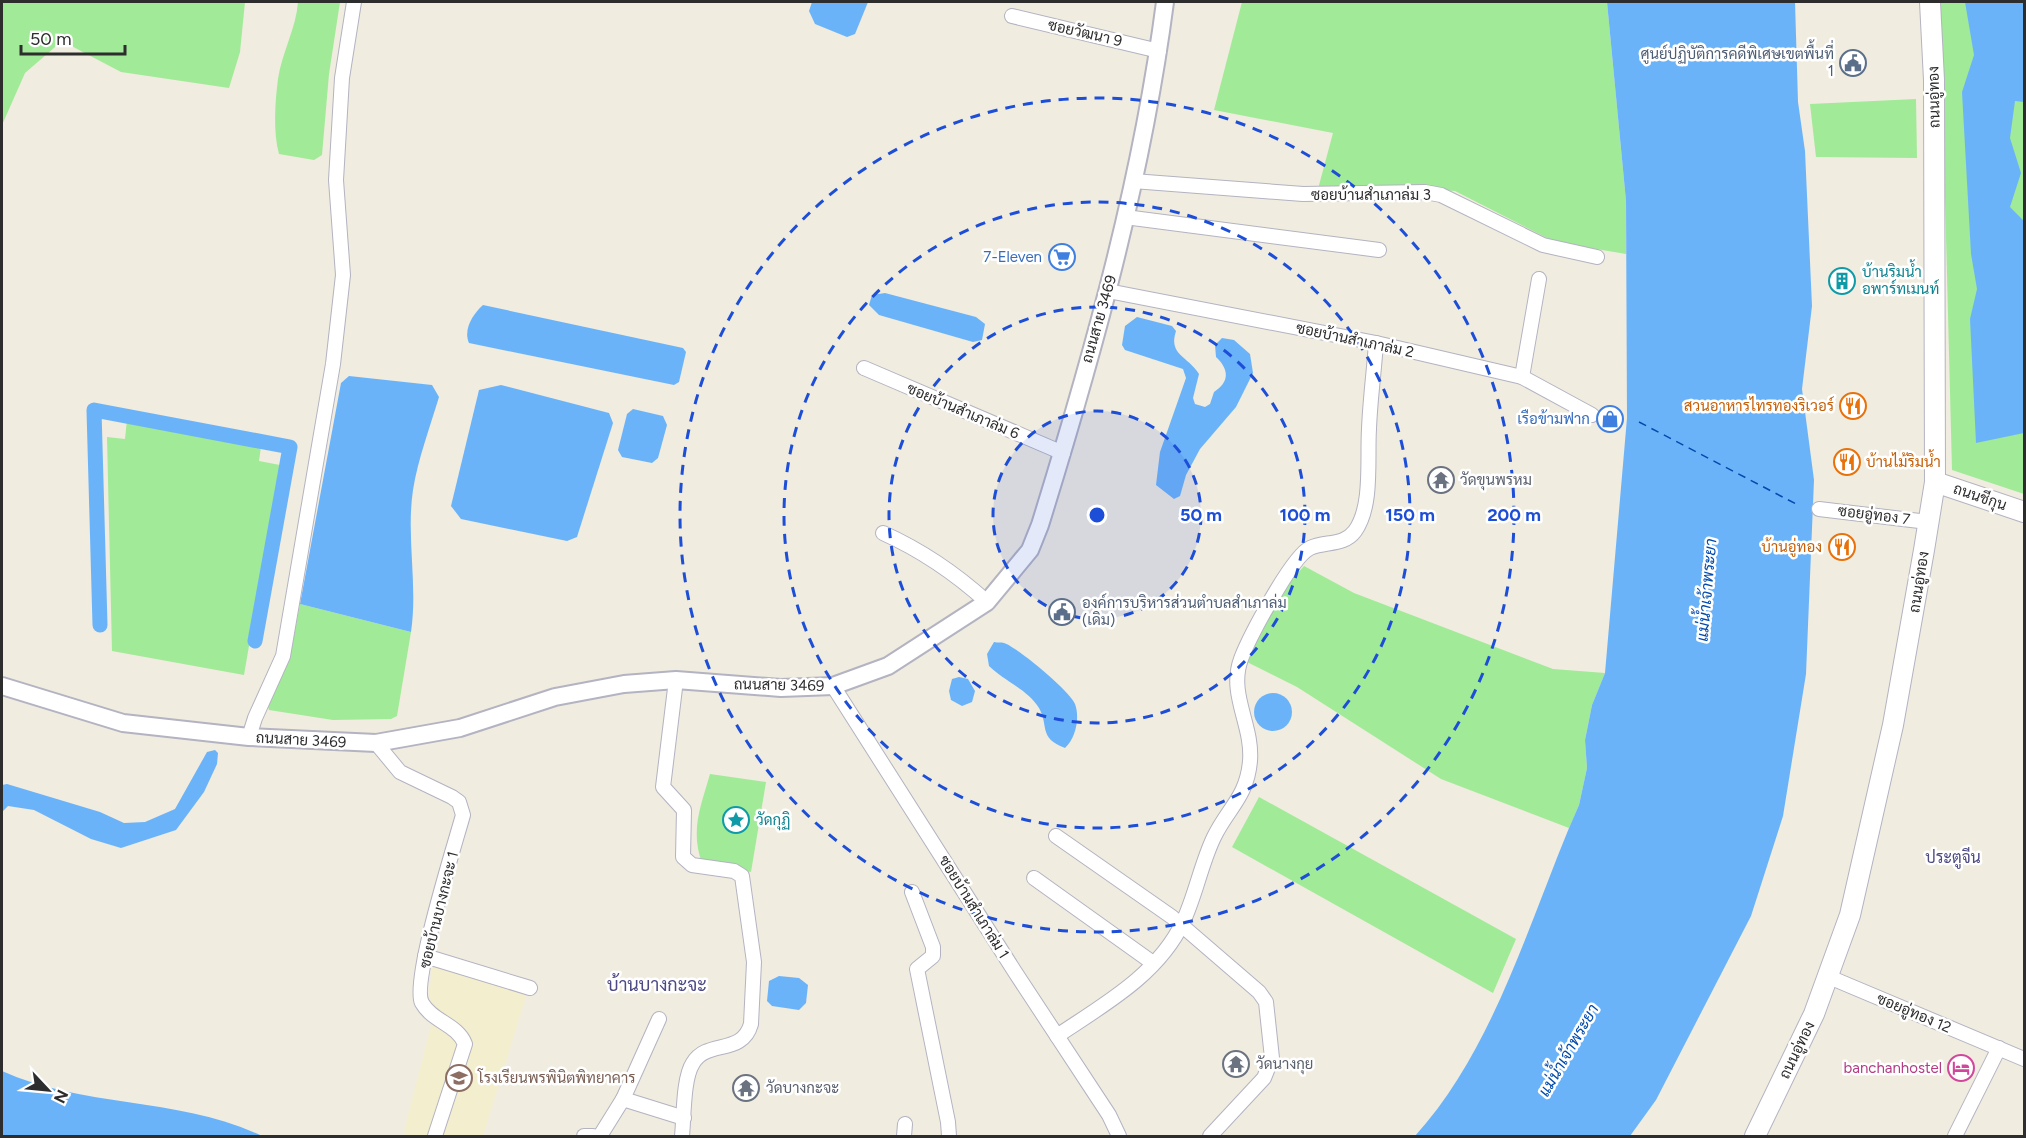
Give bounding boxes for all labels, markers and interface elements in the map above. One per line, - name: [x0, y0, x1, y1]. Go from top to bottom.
- street label: ซอยวัฒนา 9: [1046, 16, 1124, 50]
- scale bar: [21, 18, 124, 56]
- text: 50 m: [30, 28, 72, 50]
- place label: ศูนย์ปฏิบัติการคดีพิเศษเขตพื้นที่ 1: [1640, 39, 1834, 80]
- public building icon: ศูนย์ปฏิบัติการคดีพิเศษเขตพื้นที่ 1: [1838, 48, 1868, 78]
- street label: ถนนอู่ทอง: [1923, 66, 1945, 128]
- street label: ซอยบ้านสำเภาล่ม 3: [1311, 185, 1431, 204]
- supermarket icon: 7-Eleven: [1047, 242, 1077, 272]
- place label: 7-Eleven: [983, 248, 1042, 266]
- place label: บ้านริมน้ำ อพาร์ทเมนท์: [1862, 259, 1939, 298]
- building icon: บ้านริมน้ำ อพาร์ทเมนท์: [1827, 266, 1857, 296]
- street label: ถนนสาย 3469: [1078, 273, 1120, 365]
- street label: ซอยบ้านสำเภาล่ม 2: [1294, 318, 1416, 361]
- street label: ซอยบ้านสำเภาล่ม 6: [904, 378, 1023, 443]
- restaurant icon: สวนอาหารไทรทองริเวอร์: [1838, 391, 1868, 421]
- place label: สวนอาหารไทรทองริเวอร์: [1684, 396, 1834, 415]
- shop icon: เรือข้ามฟาก: [1595, 404, 1625, 434]
- place label: เรือข้ามฟาก: [1517, 409, 1590, 428]
- restaurant icon: บ้านไม้ริมน้ำ: [1832, 447, 1862, 477]
- place label: บ้านไม้ริมน้ำ: [1866, 449, 1941, 471]
- temple icon: วัดขุนพรหม: [1426, 465, 1456, 495]
- place label: วัดขุนพรหม: [1460, 471, 1532, 491]
- street label: ถนนชีกุน: [1950, 479, 2009, 516]
- street label: ซอยอู่ทอง 7: [1837, 501, 1911, 529]
- text: 50 m: [1180, 504, 1222, 526]
- text: 100 m: [1280, 504, 1330, 526]
- text: 150 m: [1385, 504, 1435, 526]
- text: 200 m: [1487, 504, 1541, 526]
- centre of rings: [1087, 505, 1107, 525]
- restaurant icon: บ้านอู่ทอง: [1827, 532, 1857, 562]
- water label: แม่น้ำเจ้าพระยา: [1688, 537, 1720, 642]
- place label: บ้านอู่ทอง: [1761, 537, 1822, 557]
- street label: ถนนอู่ทอง: [1904, 550, 1934, 614]
- place label: องค์การบริหารส่วนตำบลสำเภาล่ม (เดิม): [1082, 593, 1287, 629]
- public building icon: องค์การบริหารส่วนตำบลสำเภาล่ม (เดิม): [1047, 597, 1077, 627]
- street label: ถนนสาย 3469: [734, 675, 824, 695]
- street label: ถนนสาย 3469: [255, 729, 347, 751]
- place icon: วัดกุฏิ: [721, 805, 751, 835]
- place label: วัดกุฏิ: [756, 811, 790, 831]
- district label: ประตูจีน: [1925, 846, 1981, 869]
- street label: ซอยบ้านบางกะจะ 1: [415, 849, 462, 970]
- street label: ซอยบ้านสำเภาล่ม 1: [935, 852, 1014, 962]
- district label: บ้านบางกะจะ: [607, 973, 707, 996]
- street label: ซอยอู่ทอง 12: [1874, 988, 1954, 1038]
- water label: แม่น้ำเจ้าพระยา: [1530, 998, 1603, 1100]
- street label: ถนนอู่ทอง: [1774, 1018, 1820, 1082]
- temple icon: วัดนางกุย: [1221, 1049, 1251, 1079]
- hotel icon: banchanhostel: [1946, 1053, 1976, 1083]
- place label: วัดนางกุย: [1256, 1055, 1313, 1075]
- place label: banchanhostel: [1844, 1059, 1942, 1077]
- north arrow: [18, 1060, 78, 1120]
- school or university icon: โรงเรียนพรพินิตพิทยาคาร: [444, 1063, 474, 1093]
- place label: โรงเรียนพรพินิตพิทยาคาร: [477, 1068, 635, 1087]
- temple icon: วัดบางกะจะ: [731, 1073, 761, 1103]
- place label: วัดบางกะจะ: [766, 1079, 839, 1097]
- text: N: [50, 1087, 72, 1106]

